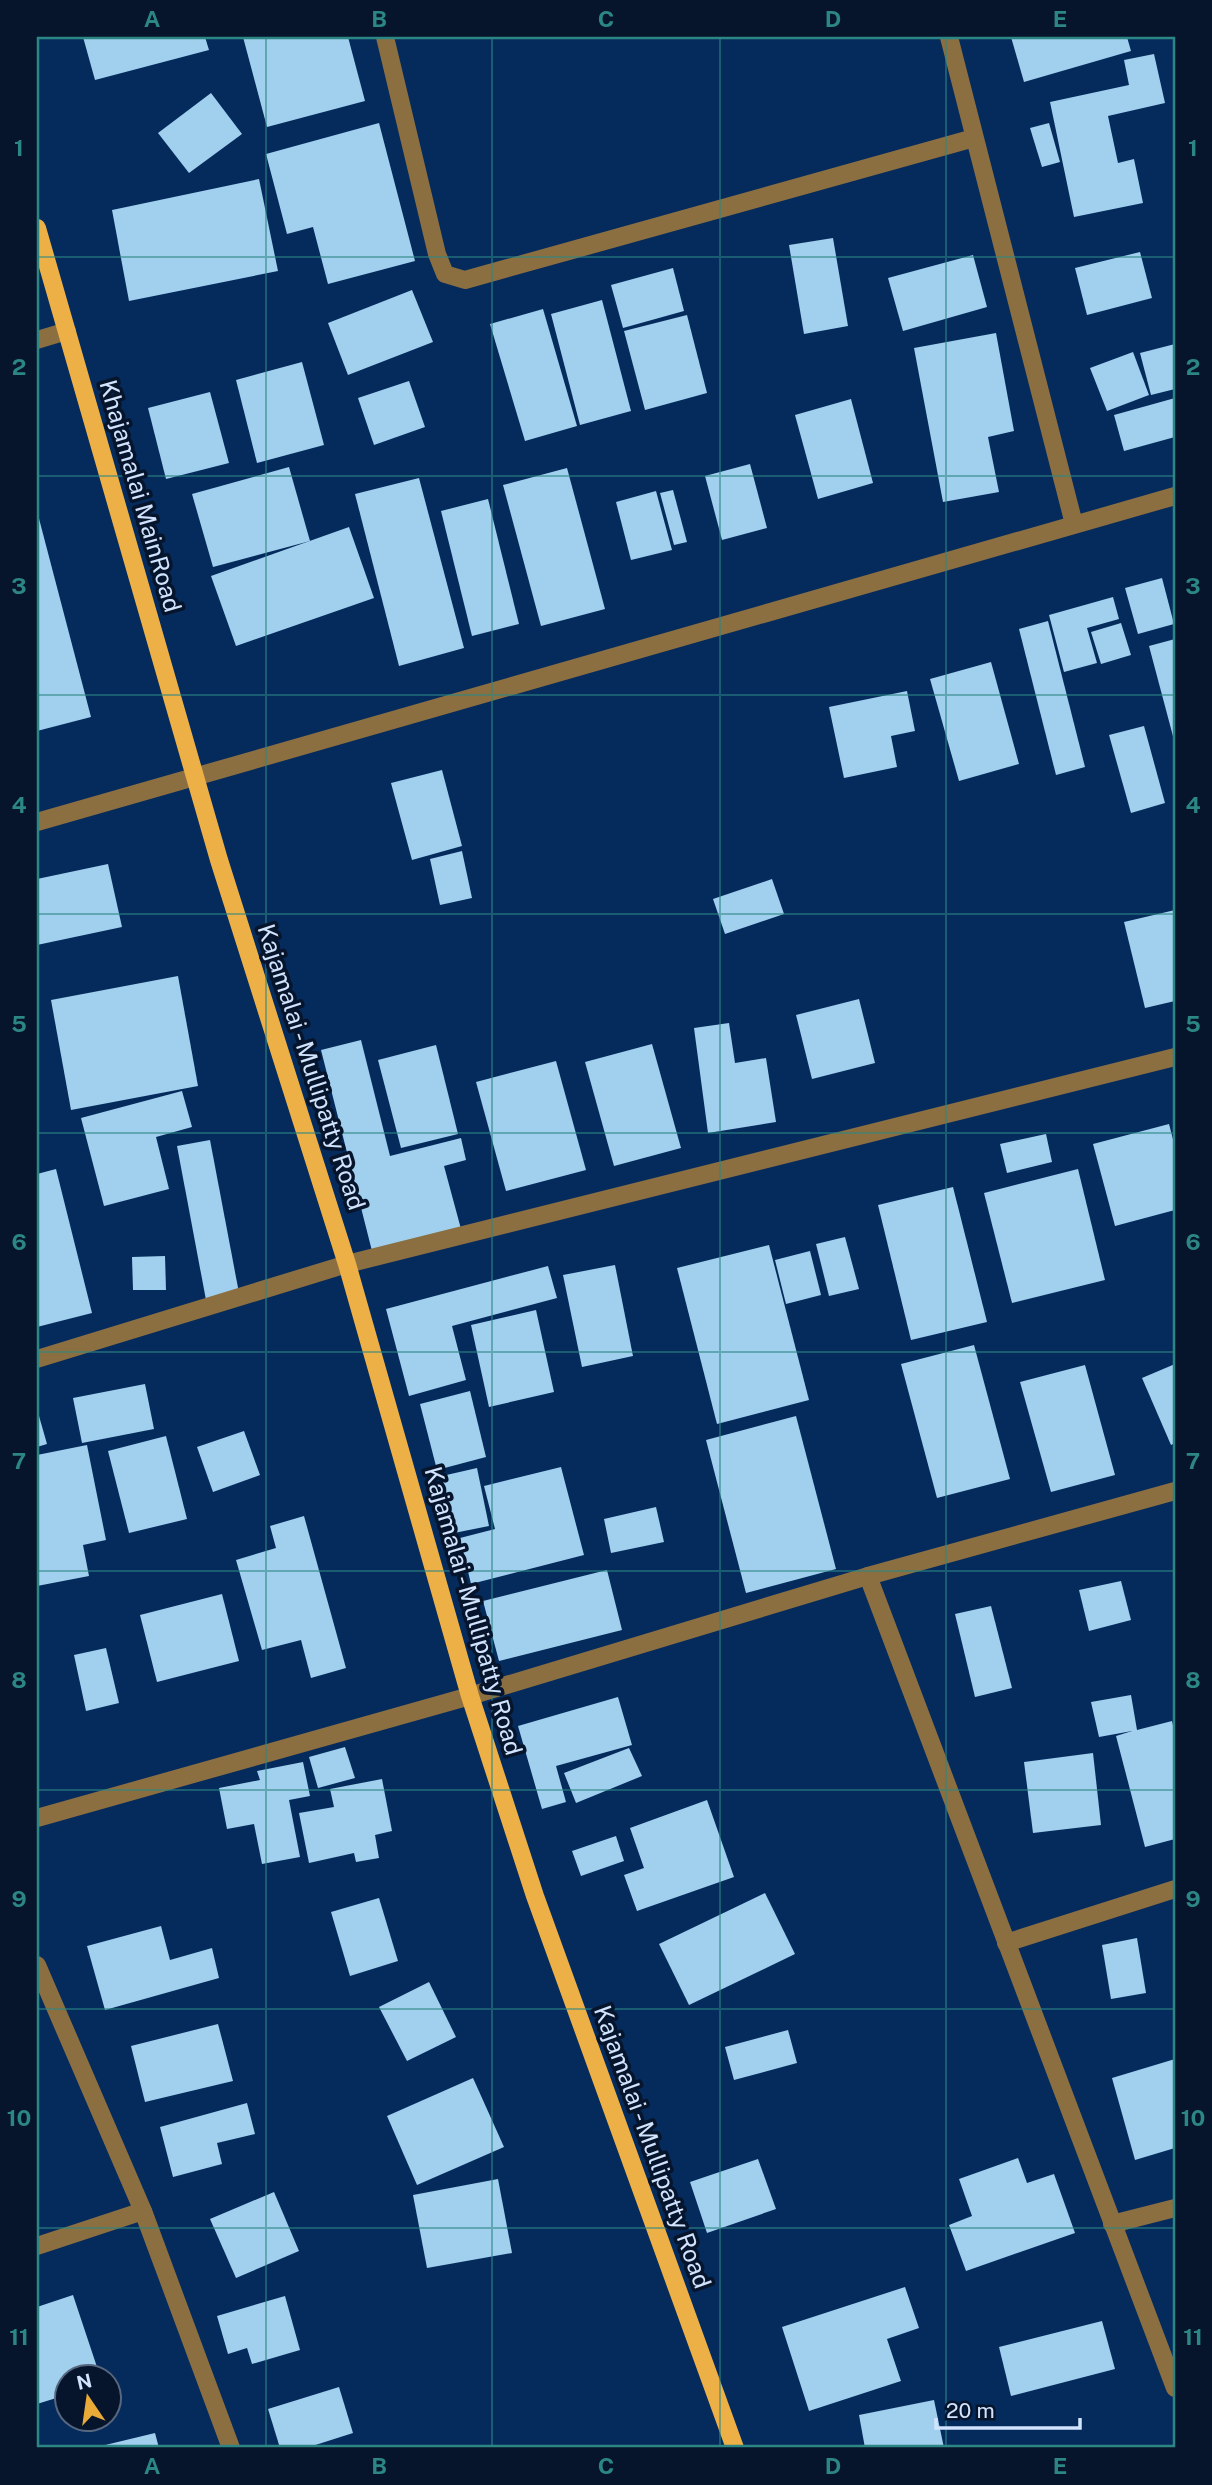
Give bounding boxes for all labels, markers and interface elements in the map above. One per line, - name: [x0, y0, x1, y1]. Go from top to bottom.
- text: A: [144, 5, 161, 32]
- text: B: [371, 5, 387, 32]
- text: C: [598, 5, 614, 32]
- text: D: [825, 5, 841, 32]
- text: E: [1053, 5, 1067, 32]
- text: 1: [14, 134, 24, 161]
- text: 1: [1188, 134, 1198, 161]
- text: 2: [12, 353, 26, 380]
- text: 2: [1186, 353, 1200, 380]
- street label: Khajamalai MainRoad: [94, 376, 188, 615]
- text: 3: [11, 572, 27, 599]
- text: 3: [1185, 572, 1201, 599]
- text: 4: [11, 791, 27, 818]
- text: 4: [1185, 791, 1201, 818]
- street label: Kajamalai - Mullipatty Road: [252, 920, 371, 1213]
- text: 5: [11, 1010, 27, 1037]
- text: 5: [1185, 1010, 1201, 1037]
- text: 6: [11, 1228, 27, 1255]
- text: 6: [1185, 1228, 1201, 1255]
- text: 7: [12, 1447, 26, 1474]
- text: 7: [1186, 1447, 1200, 1474]
- street label: Kajamalai - Mullipatty Road: [419, 1463, 529, 1758]
- text: 8: [11, 1666, 27, 1693]
- text: 8: [1185, 1666, 1201, 1693]
- text: 9: [11, 1885, 27, 1912]
- text: 9: [1185, 1885, 1201, 1912]
- street label: Kajamalai - Mullipatty Road: [589, 2001, 717, 2292]
- text: 10: [7, 2104, 31, 2131]
- text: 10: [1181, 2104, 1205, 2131]
- text: 11: [9, 2323, 29, 2350]
- text: 11: [1183, 2323, 1203, 2350]
- north arrow: [52, 2362, 122, 2432]
- text: N: [74, 2369, 94, 2394]
- scale bar: [936, 2387, 1079, 2431]
- text: 20 m: [946, 2398, 995, 2423]
- text: A: [144, 2452, 161, 2479]
- text: B: [371, 2452, 387, 2479]
- text: C: [598, 2452, 614, 2479]
- text: D: [825, 2452, 841, 2479]
- text: E: [1053, 2452, 1067, 2479]

